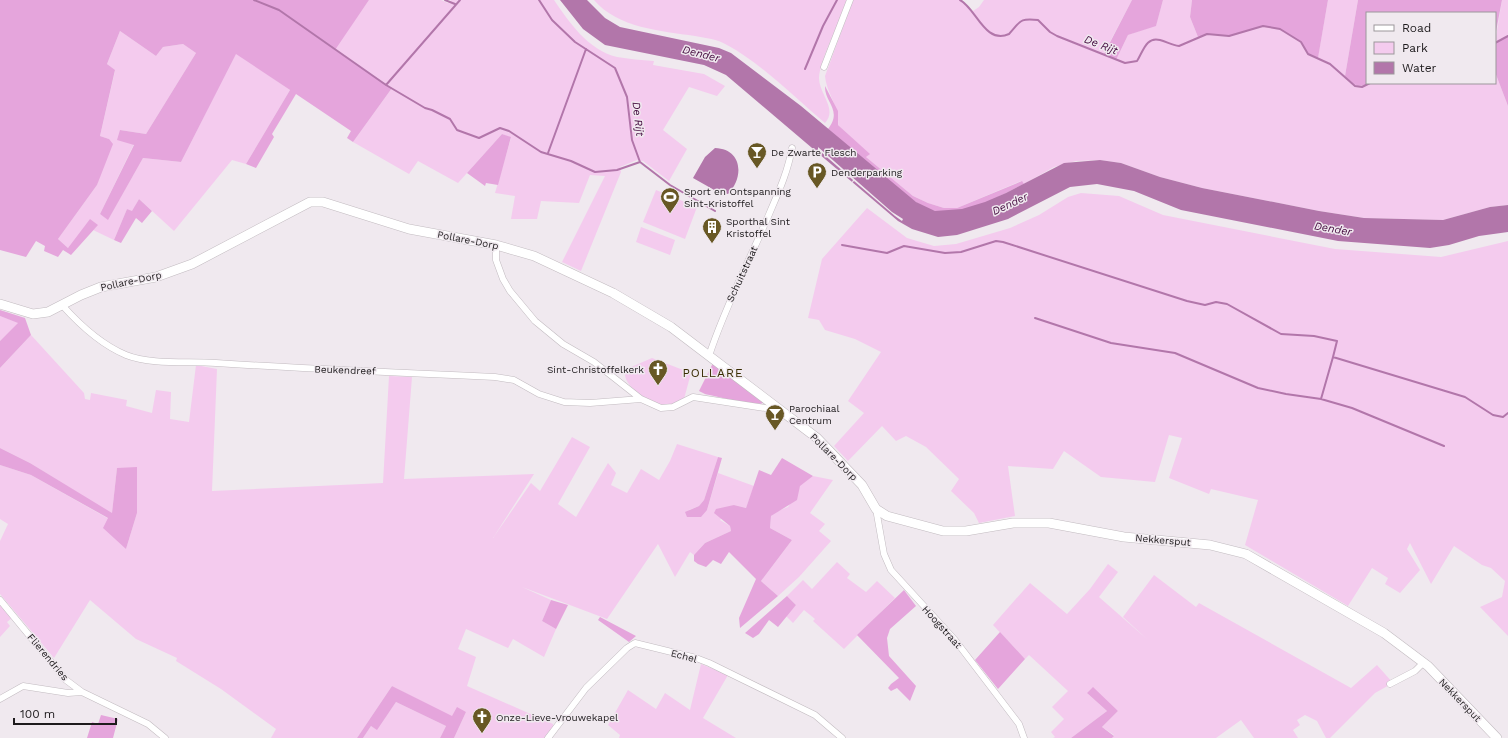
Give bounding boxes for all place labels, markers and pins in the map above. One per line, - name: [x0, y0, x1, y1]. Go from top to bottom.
- bar icon: De Zwarte Flesch: [746, 141, 768, 169]
- place label: De Zwarte Flesch: [771, 147, 857, 158]
- parking icon: Denderparking: [806, 161, 828, 189]
- place label: Denderparking: [831, 167, 903, 178]
- sports icon: Sport en Ontspanning Sint-Kristoffel: [659, 186, 681, 214]
- place label: Sport en Ontspanning Sint-Kristoffel: [684, 186, 792, 209]
- building icon: Sporthal Sint Kristoffel: [701, 216, 723, 244]
- place label: Sporthal Sint Kristoffel: [726, 216, 791, 239]
- church icon: Sint-Christoffelkerk: [647, 358, 669, 386]
- place label: Sint-Christoffelkerk: [547, 364, 644, 375]
- bar icon: Parochiaal Centrum: [764, 403, 786, 431]
- place label: Parochiaal Centrum: [789, 403, 840, 426]
- church icon: Onze-Lieve-Vrouwekapel: [471, 706, 493, 734]
- place label: Onze-Lieve-Vrouwekapel: [496, 712, 618, 723]

